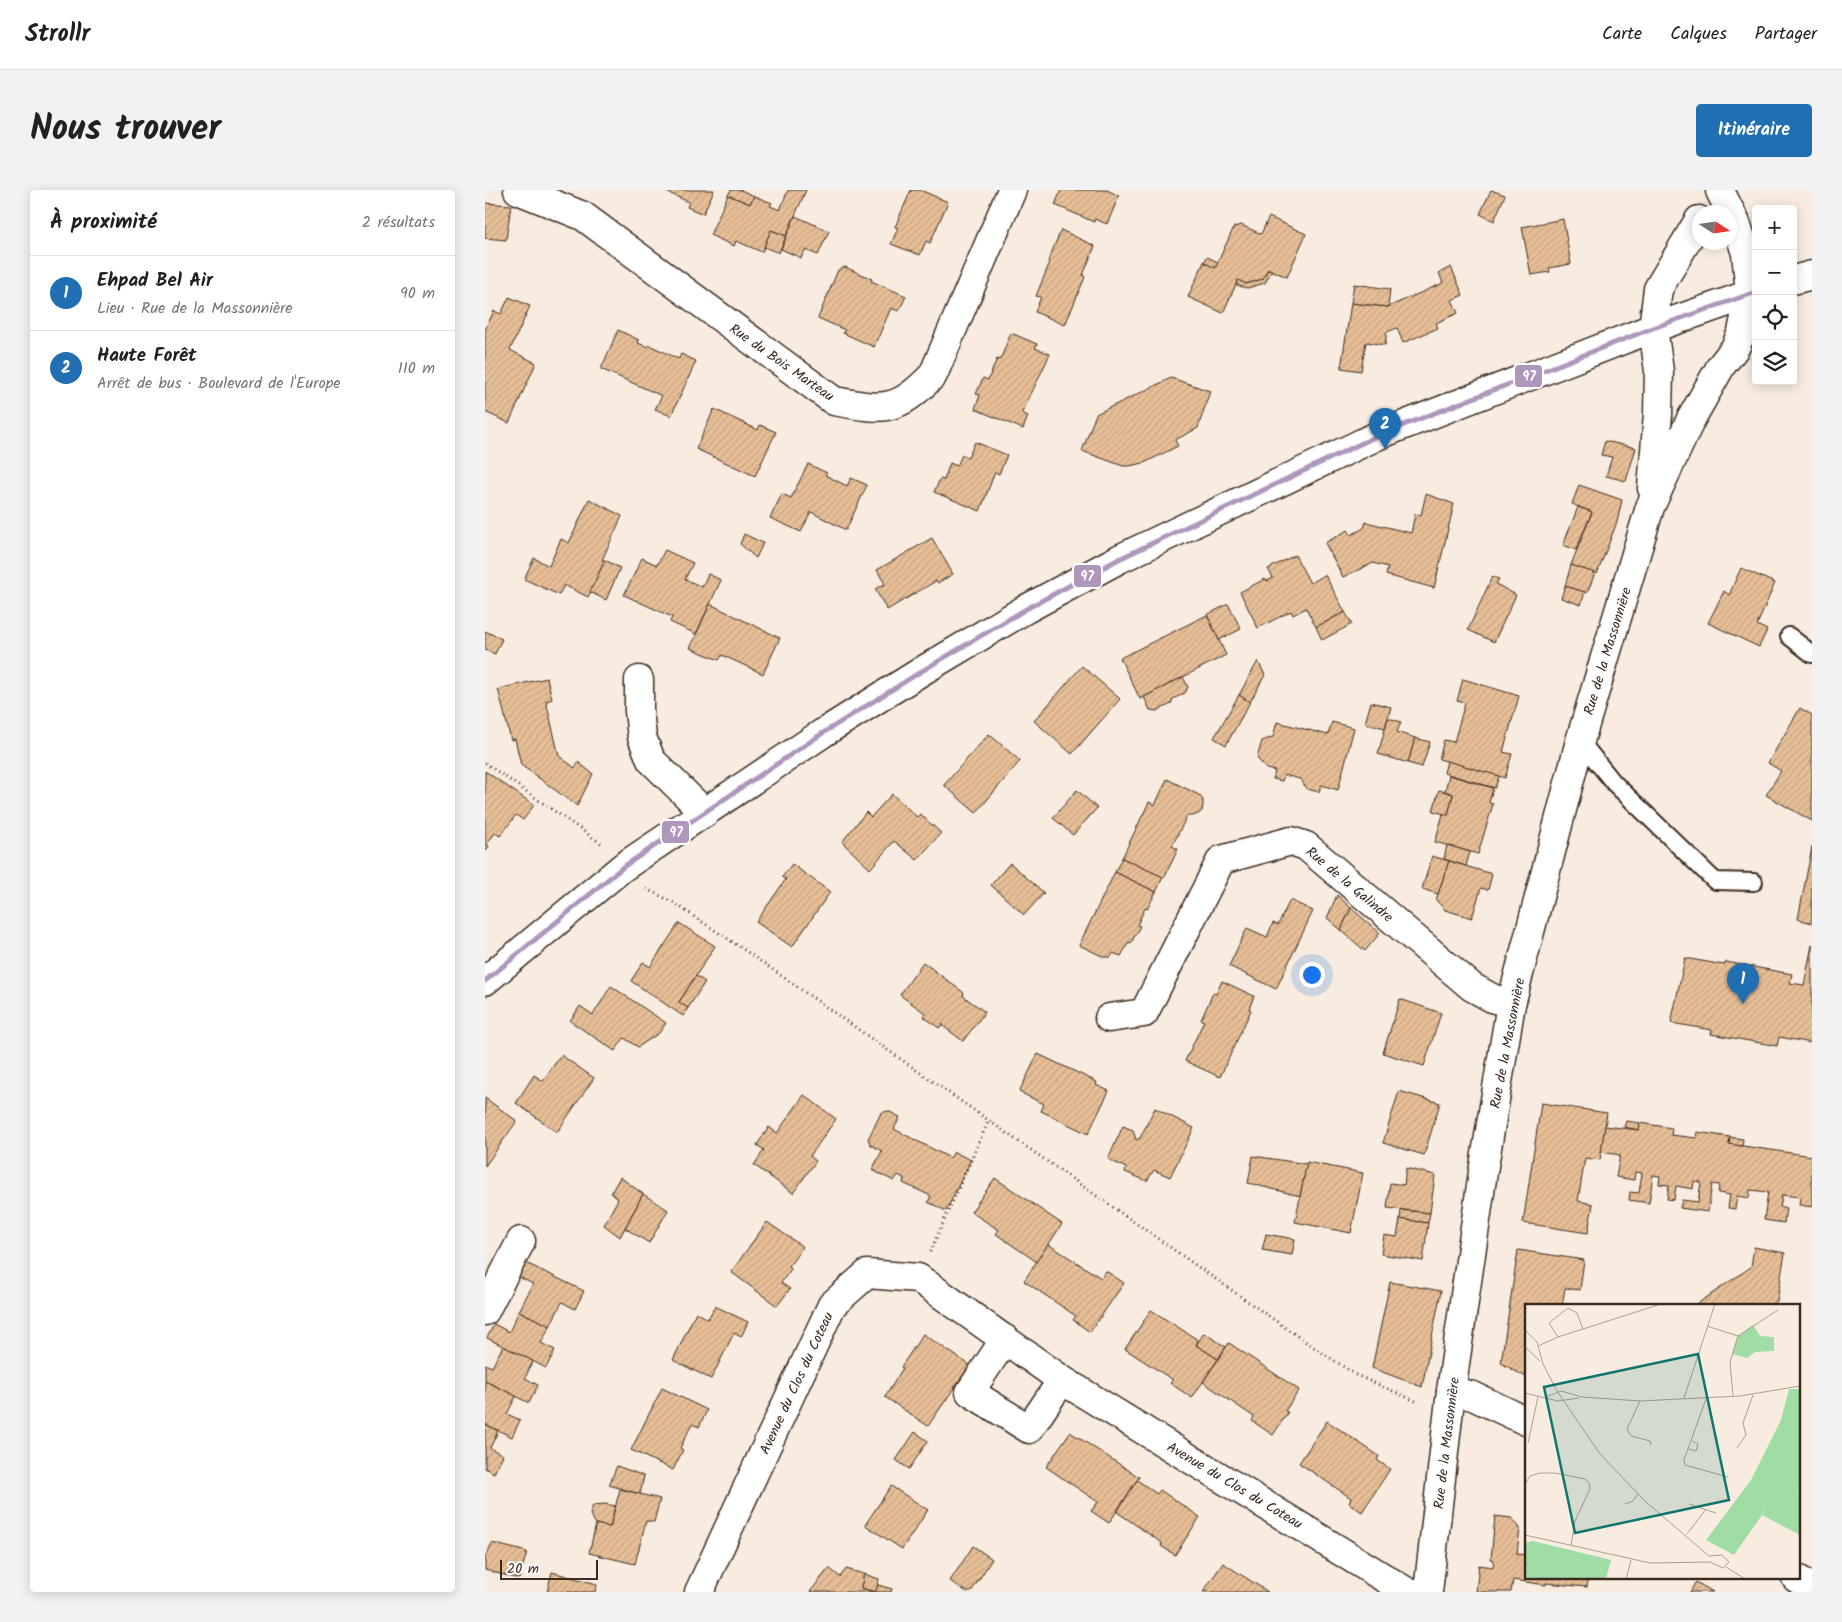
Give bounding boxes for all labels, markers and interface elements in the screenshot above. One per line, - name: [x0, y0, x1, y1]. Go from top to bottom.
- text: Strollr: [25, 15, 90, 54]
- text: Carte: [1602, 20, 1642, 49]
- text: Calques: [1670, 20, 1727, 49]
- text: Partager: [1755, 20, 1817, 49]
- text: Nous trouver: [30, 102, 221, 158]
- button: Itinéraire: [1696, 104, 1812, 157]
- north arrow: [1692, 205, 1737, 250]
- map controls: [1752, 205, 1797, 385]
- button: +: [1752, 205, 1797, 250]
- text: À proximité: [50, 206, 157, 239]
- text: 2 résultats: [362, 210, 435, 235]
- button: −: [1752, 250, 1797, 295]
- text: Ehpad Bel Air: [97, 266, 213, 296]
- text: 1: [64, 281, 68, 306]
- text: 90 m: [400, 281, 435, 306]
- button: locate: [1752, 295, 1797, 340]
- text: Lieu · Rue de la Massonnière: [97, 296, 293, 321]
- street label: Rue du Bois Marteau: [724, 318, 839, 407]
- button: layers: [1752, 340, 1797, 385]
- text: Haute Forêt: [97, 341, 196, 371]
- text: 2: [61, 356, 71, 381]
- text: 110 m: [398, 356, 435, 381]
- line badge: 97: [1514, 364, 1543, 388]
- text: 97: [1522, 366, 1536, 388]
- text: Arrêt de bus · Boulevard de l'Europe: [97, 371, 341, 396]
- pin: 2: [1369, 408, 1401, 449]
- line badge: 97: [1073, 564, 1102, 588]
- text: 97: [1080, 566, 1094, 588]
- street label: Rue de la Massonnière: [1578, 584, 1638, 718]
- line badge: 97: [661, 820, 690, 844]
- text: 97: [669, 822, 683, 844]
- street label: Rue de la Galindre: [1301, 841, 1399, 929]
- your location: [1299, 962, 1325, 988]
- pin: 1: [1727, 963, 1759, 1004]
- street label: Rue de la Massonnière: [1485, 975, 1532, 1110]
- inset map: [1525, 1304, 1799, 1580]
- street label: Avenue du Clos du Coteau: [754, 1308, 840, 1458]
- street label: Rue de la Massonnière: [1428, 1375, 1466, 1510]
- street label: Avenue du Clos du Coteau: [1162, 1437, 1307, 1535]
- scale bar: [500, 1557, 597, 1580]
- text: 20 m: [507, 1558, 539, 1580]

